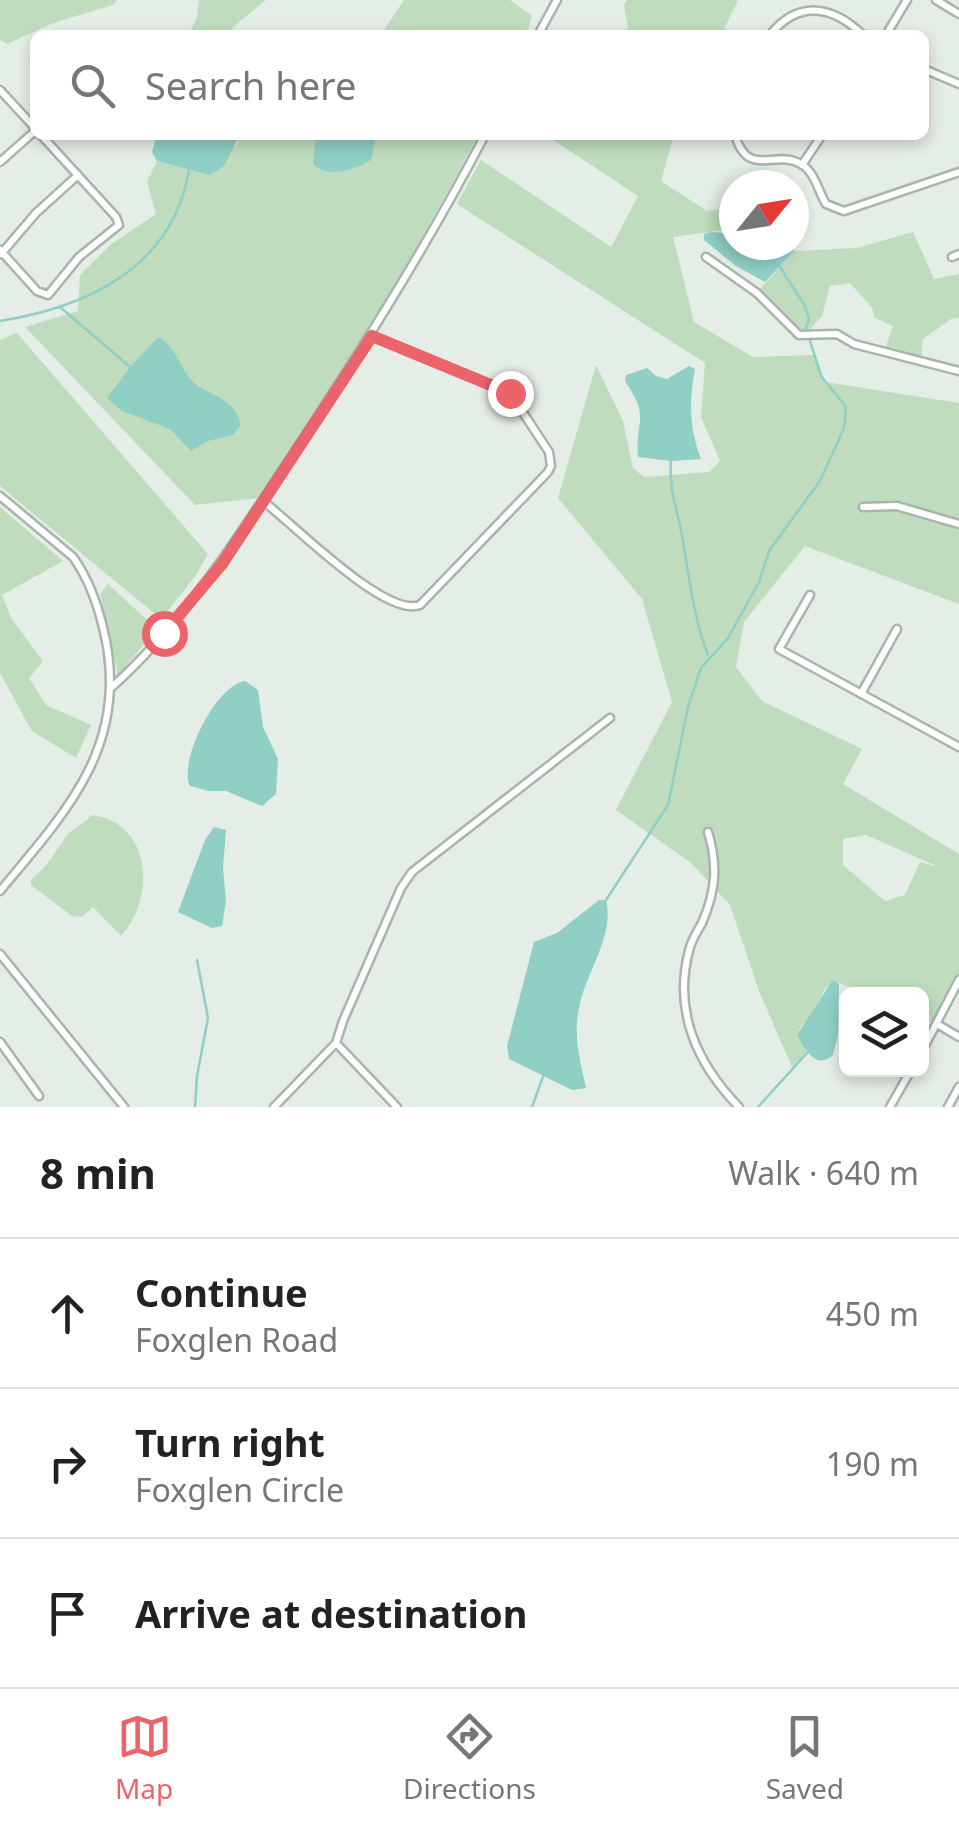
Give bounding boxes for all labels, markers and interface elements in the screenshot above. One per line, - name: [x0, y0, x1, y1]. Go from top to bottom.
- search box: [30, 30, 929, 140]
- icon: search: [65, 58, 120, 113]
- text: Search here: [145, 59, 356, 111]
- north arrow: [719, 170, 809, 260]
- route end: [488, 371, 534, 417]
- route start: [142, 611, 188, 657]
- map controls: [839, 987, 929, 1077]
- button: layers: [839, 987, 929, 1077]
- text: 8 min: [40, 1144, 156, 1201]
- text: Walk · 640 m: [728, 1151, 919, 1194]
- text: Continue: [135, 1266, 308, 1318]
- icon: ahead: [40, 1286, 95, 1341]
- text: 450 m: [826, 1292, 919, 1335]
- text: Foxglen Road: [135, 1318, 338, 1361]
- text: Turn right: [135, 1416, 325, 1468]
- icon: right: [40, 1436, 95, 1491]
- text: 190 m: [826, 1442, 919, 1485]
- text: Foxglen Circle: [135, 1468, 344, 1511]
- icon: arrive: [40, 1586, 95, 1641]
- text: Arrive at destination: [135, 1587, 527, 1639]
- tab: Map: [115, 1709, 173, 1807]
- tab: Directions: [403, 1709, 536, 1807]
- tab: Saved: [766, 1709, 844, 1807]

